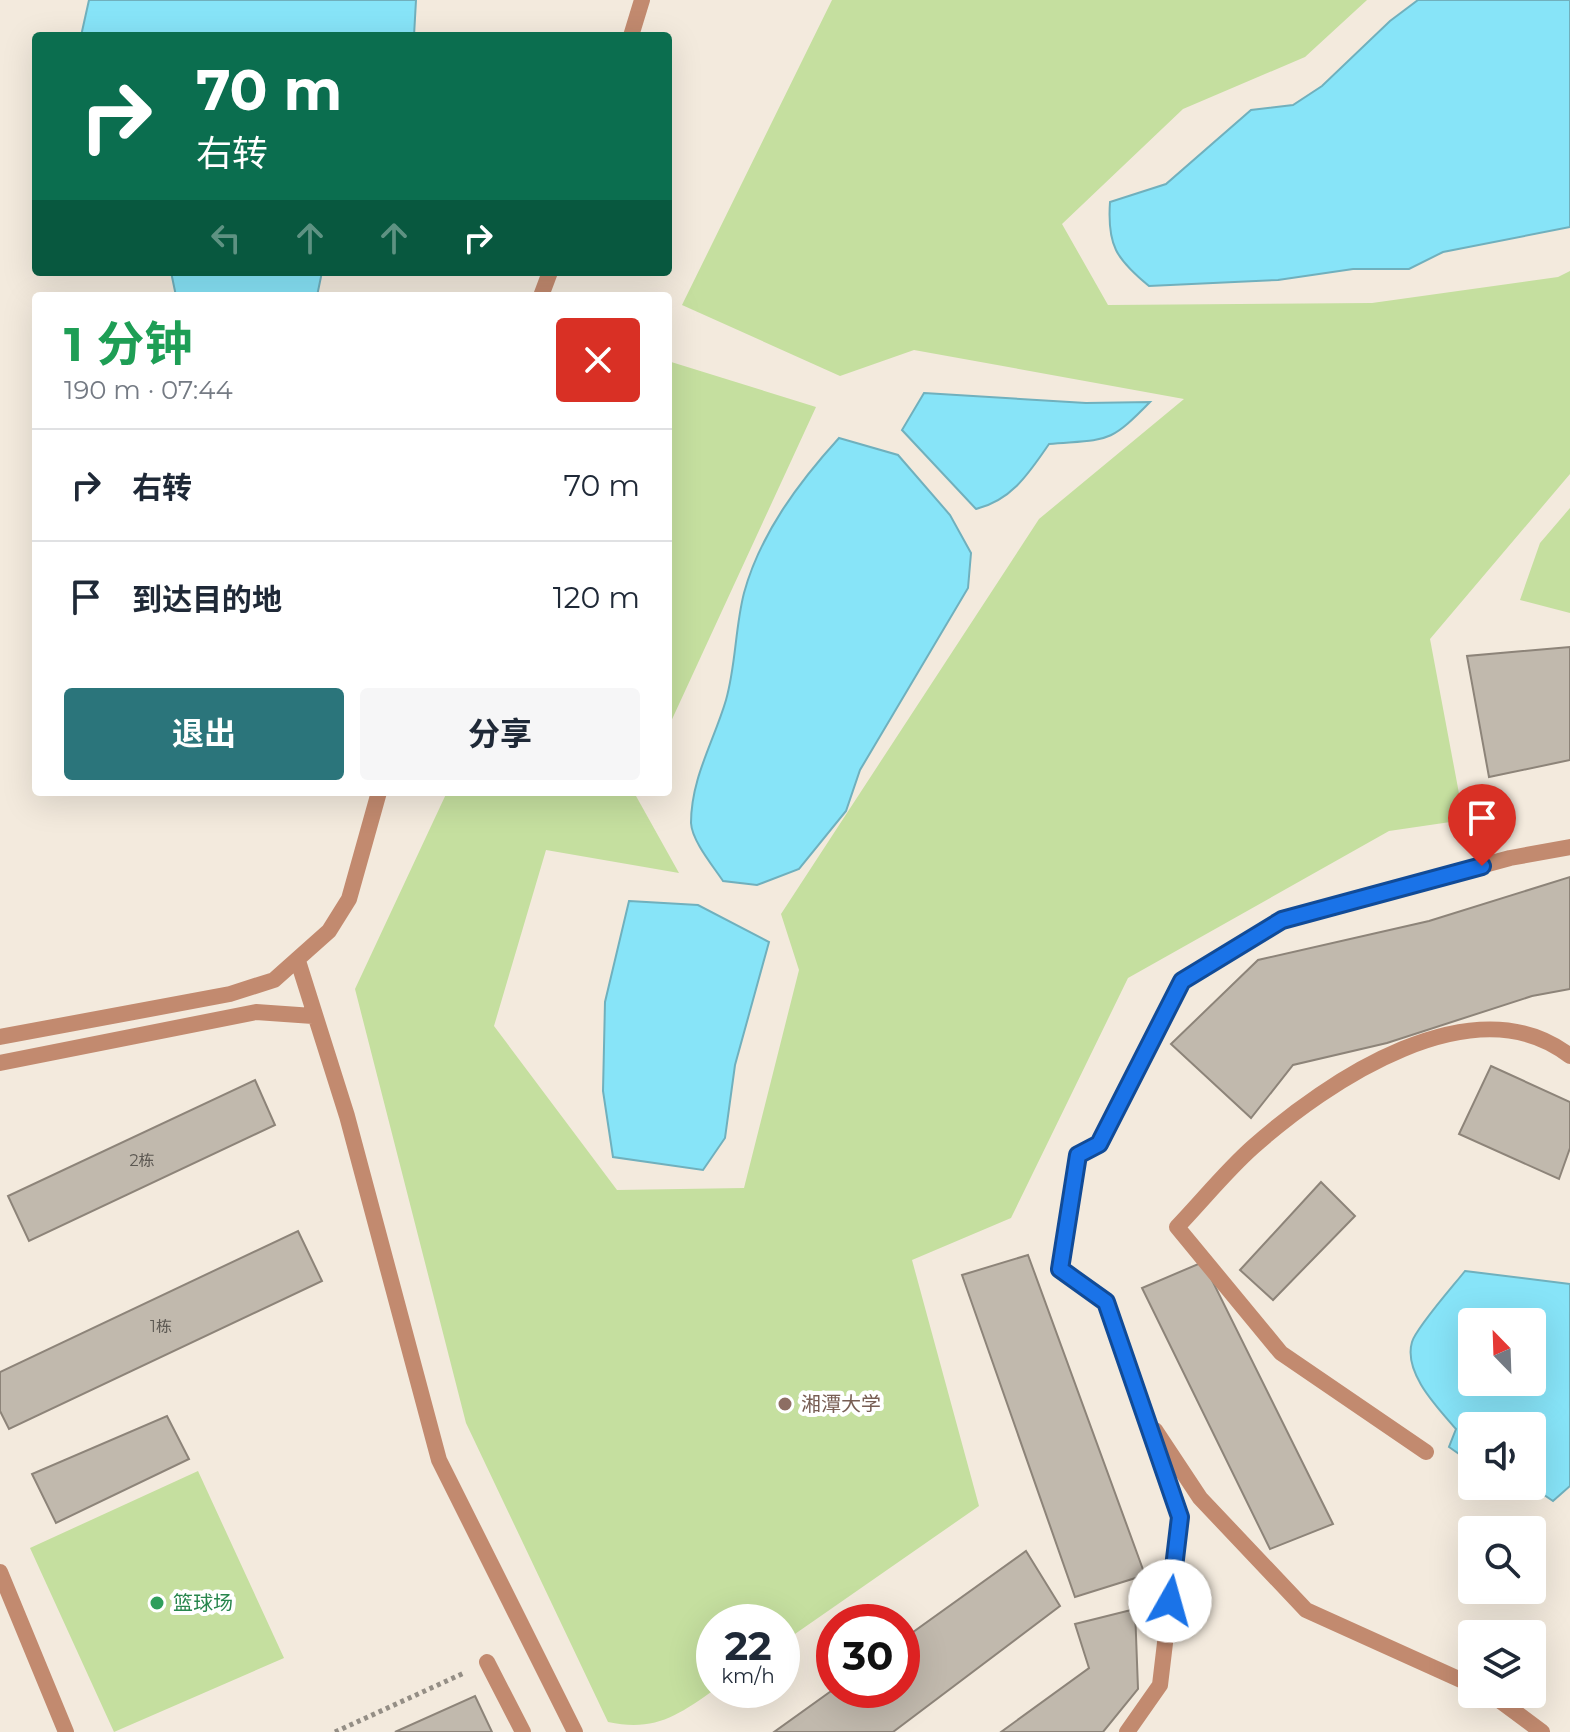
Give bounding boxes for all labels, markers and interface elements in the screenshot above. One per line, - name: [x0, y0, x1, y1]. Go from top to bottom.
- text: 70 m: [196, 56, 342, 124]
- icon: right: [64, 64, 168, 168]
- text: 右转: [196, 131, 268, 175]
- icon: left: [204, 216, 248, 260]
- icon: ahead: [288, 216, 332, 260]
- icon: ahead: [372, 216, 416, 260]
- icon: right: [456, 216, 500, 260]
- text: 1 分钟: [64, 315, 192, 373]
- button: close: [556, 318, 640, 402]
- text: 190 m · 07:44: [64, 374, 233, 406]
- icon: right: [64, 463, 108, 507]
- text: 70 m: [563, 467, 640, 504]
- text: 右转: [132, 469, 192, 506]
- icon: arrive: [64, 575, 108, 619]
- text: 120 m: [553, 579, 640, 616]
- text: 到达目的地: [132, 581, 282, 618]
- button: 退出: [64, 688, 344, 780]
- button: 分享: [360, 688, 640, 780]
- pin: [1448, 784, 1516, 866]
- icon: arrive: [1460, 796, 1504, 840]
- house number: 2栋: [129, 1151, 155, 1170]
- north arrow: [1458, 1308, 1546, 1396]
- map controls: [1458, 1308, 1546, 1708]
- house number: 1栋: [150, 1317, 172, 1336]
- place label: 湘潭大学: [801, 1392, 881, 1416]
- marker: 湘潭大学: [776, 1395, 794, 1413]
- button: sound: [1458, 1412, 1546, 1500]
- button: search: [1458, 1516, 1546, 1604]
- position arrow: [1128, 1559, 1212, 1643]
- place label: 篮球场: [173, 1591, 233, 1615]
- marker: 篮球场: [148, 1594, 166, 1612]
- speed limit sign: 30: [816, 1604, 920, 1708]
- button: layers: [1458, 1620, 1546, 1708]
- text: 22: [724, 1621, 772, 1670]
- text: km/h: [721, 1664, 775, 1688]

